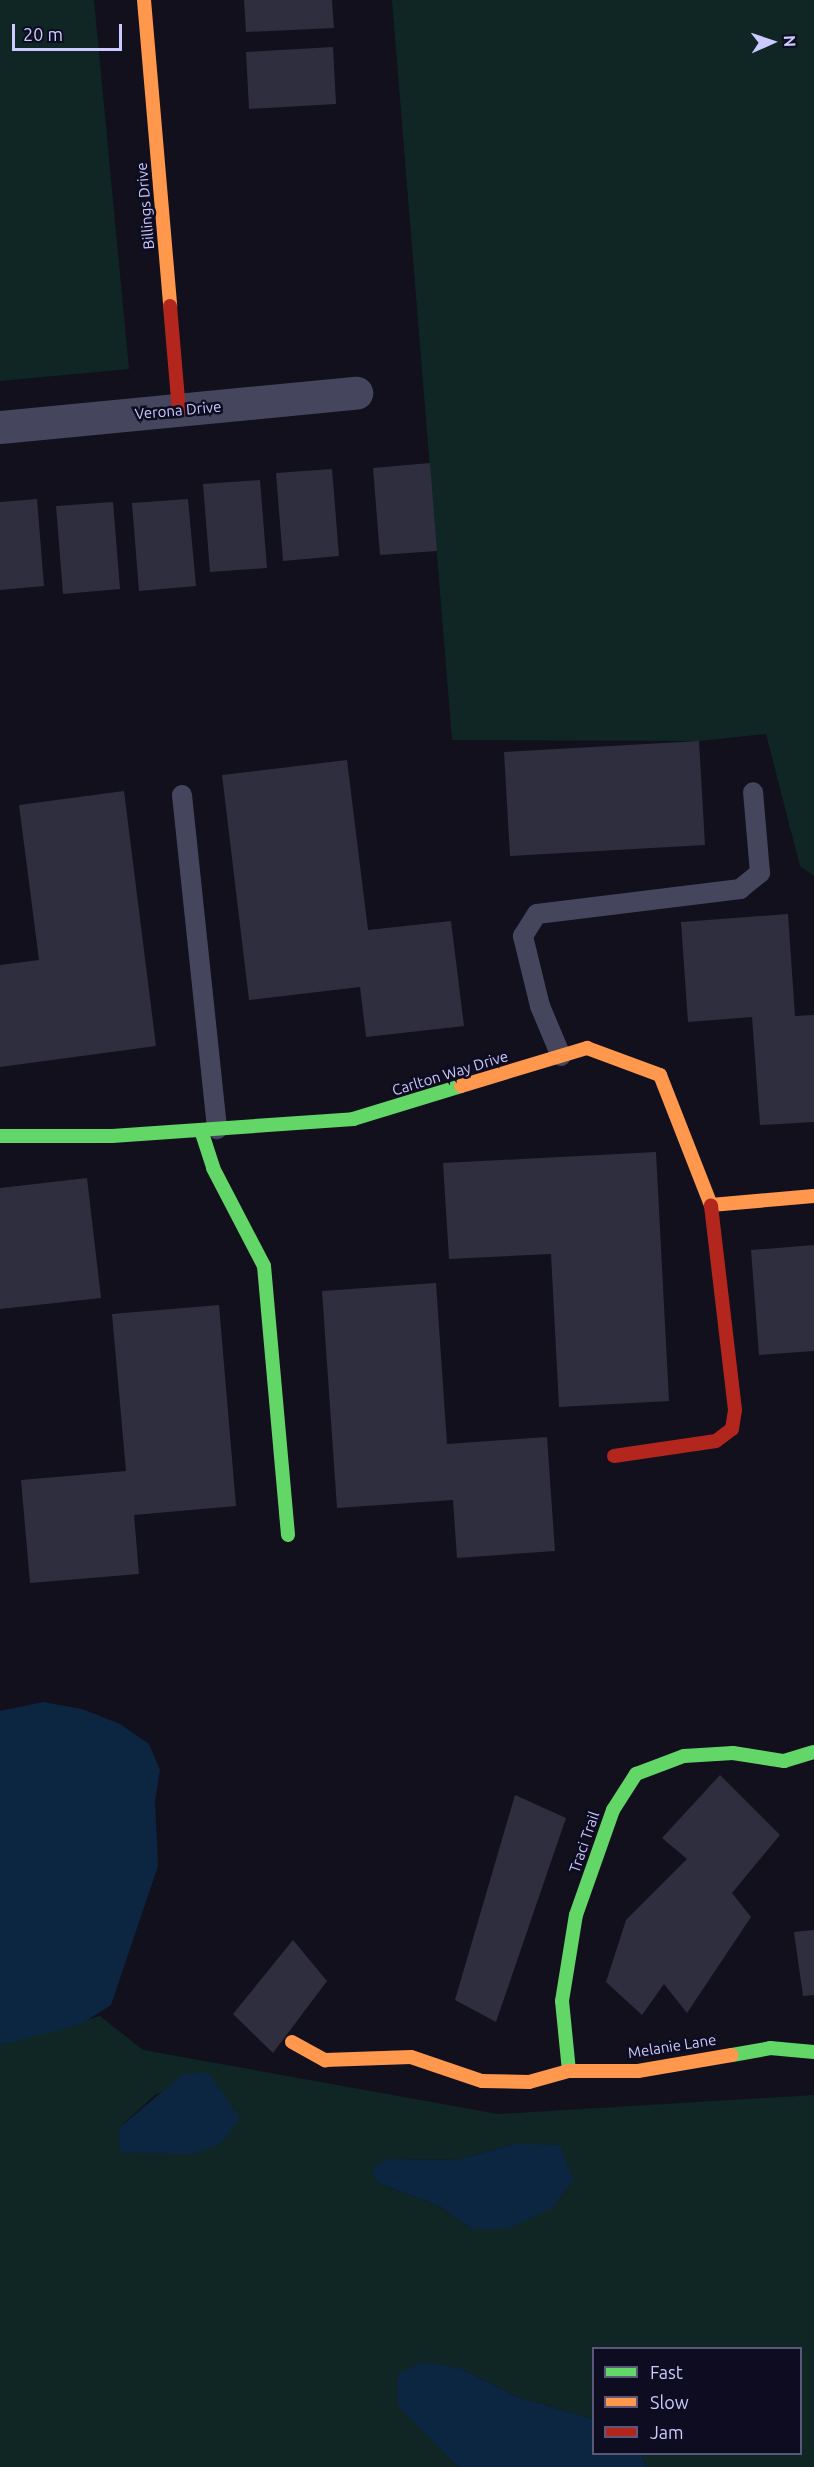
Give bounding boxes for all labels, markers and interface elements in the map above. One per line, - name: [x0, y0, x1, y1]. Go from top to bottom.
- scale bar: [15, 12, 124, 50]
- north arrow: [742, 12, 802, 72]
- text: 20 m: [23, 24, 63, 44]
- text: N: [781, 35, 799, 47]
- street label: Billings Drive: [132, 162, 158, 250]
- street label: Verona Drive: [134, 397, 222, 423]
- street label: Carlton Way Drive: [390, 1047, 510, 1099]
- street label: Traci Trail: [565, 1809, 603, 1875]
- street label: Melanie Lane: [627, 2030, 717, 2062]
- legend: [592, 2347, 802, 2455]
- text: Fast: [650, 2362, 683, 2382]
- text: Slow: [650, 2392, 689, 2412]
- text: Jam: [650, 2422, 684, 2442]

